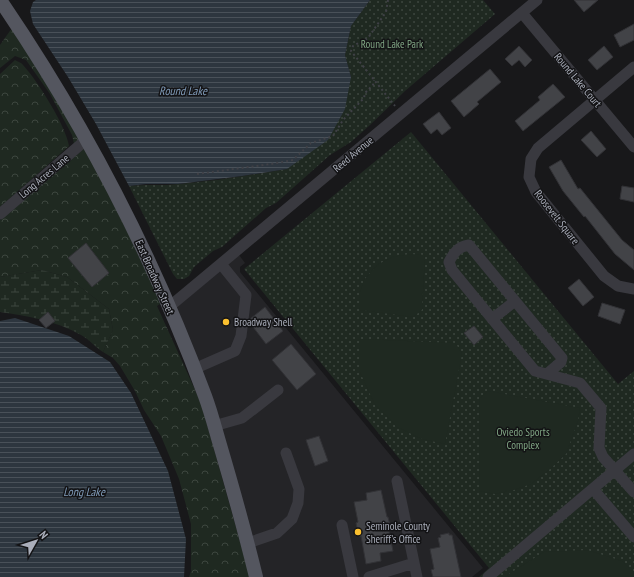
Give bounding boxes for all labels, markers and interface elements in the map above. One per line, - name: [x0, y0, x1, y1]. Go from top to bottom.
- park label: Round Lake Park: [361, 37, 424, 51]
- street label: Round Lake Court: [551, 50, 605, 110]
- water label: Round Lake: [159, 83, 208, 98]
- street label: Reed Avenue: [330, 133, 376, 175]
- street label: Long Acres Lane: [16, 151, 72, 201]
- street label: Roosevelt Square: [531, 187, 583, 247]
- street label: East Broadway Street: [132, 238, 178, 316]
- place label: Broadway Shell: [234, 315, 293, 329]
- marker: Broadway Shell: [221, 317, 231, 327]
- park label: Oviedo Sports Complex: [496, 425, 550, 452]
- water label: Long Lake: [63, 484, 106, 499]
- place label: Seminole County Sheriff's Office: [366, 519, 431, 546]
- north arrow: [16, 521, 56, 561]
- marker: Seminole County Sheriff's Office: [353, 527, 363, 537]
- text: N: [36, 528, 51, 541]

